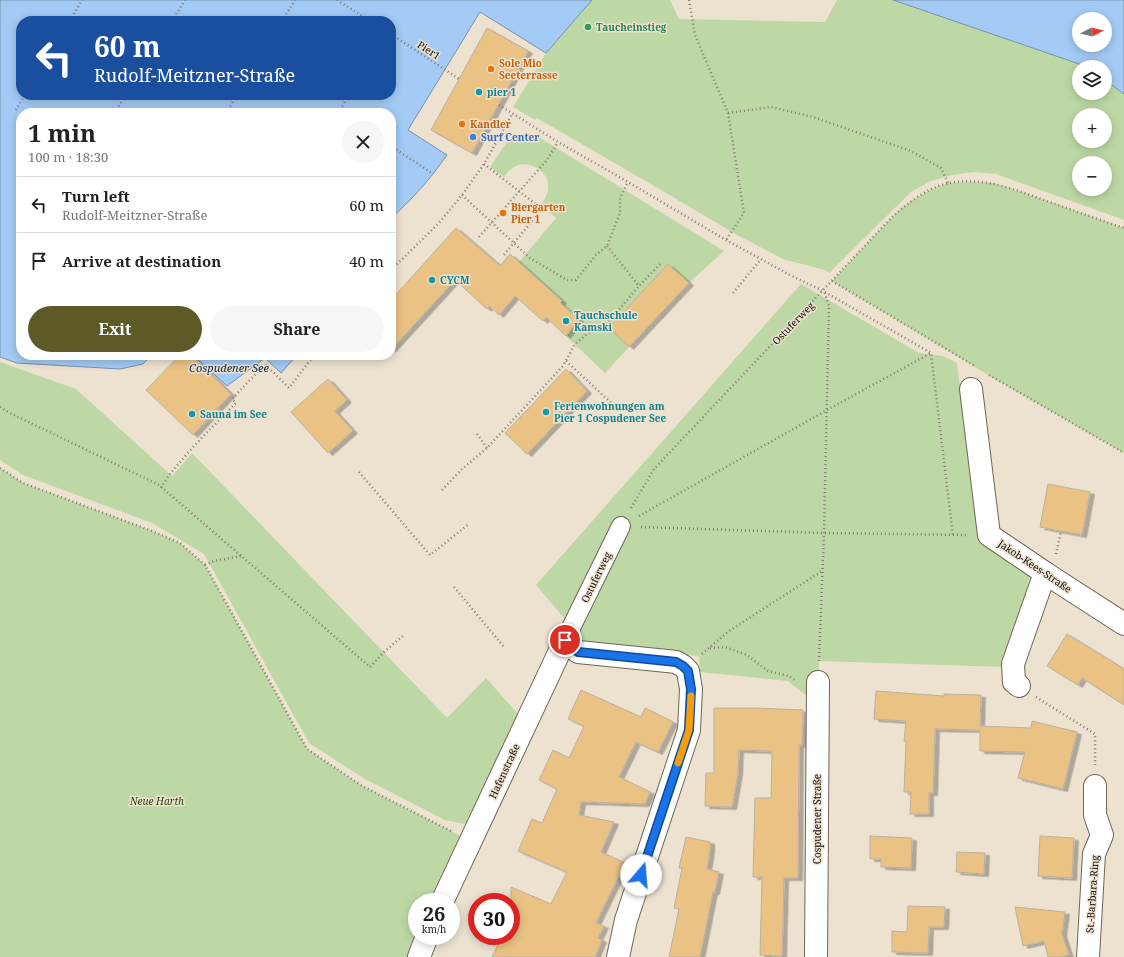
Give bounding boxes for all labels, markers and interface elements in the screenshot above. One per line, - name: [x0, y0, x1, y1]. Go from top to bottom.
- north arrow: [1072, 12, 1112, 52]
- map controls: [1072, 12, 1112, 196]
- place label: Taucheinstieg: [596, 20, 667, 34]
- marker: Taucheinstieg: [583, 22, 593, 32]
- text: 60 m: [94, 27, 161, 65]
- icon: left: [28, 32, 80, 84]
- street label: Pier1: [415, 37, 443, 63]
- place label: Sole Mio Seeterrasse: [499, 56, 558, 82]
- button: layers: [1072, 60, 1112, 100]
- text: Rudolf-Meitzner-Straße: [94, 63, 295, 87]
- marker: Sole Mio Seeterrasse: [486, 64, 496, 74]
- place label: pier 1: [487, 85, 517, 99]
- marker: pier 1: [474, 87, 484, 97]
- button: +: [1072, 108, 1112, 148]
- text: 1 min: [28, 116, 96, 149]
- place label: Kandler: [470, 117, 512, 131]
- marker: Kandler: [457, 119, 467, 129]
- button: close: [342, 121, 384, 163]
- place label: Surf Center: [481, 130, 540, 144]
- marker: Surf Center: [468, 132, 478, 142]
- text: 100 m · 18:30: [28, 148, 108, 166]
- button: −: [1072, 156, 1112, 196]
- text: Turn left: [62, 186, 130, 206]
- icon: left: [28, 194, 50, 216]
- text: 60 m: [349, 195, 384, 215]
- place label: Biergarten Pier 1: [511, 200, 566, 226]
- text: Rudolf-Meitzner-Straße: [62, 206, 207, 224]
- marker: Biergarten Pier 1: [498, 208, 508, 218]
- icon: arrive: [28, 250, 50, 272]
- text: Arrive at destination: [62, 251, 221, 271]
- text: 40 m: [349, 251, 384, 271]
- place label: CYCM: [440, 273, 470, 287]
- marker: CYCM: [427, 275, 437, 285]
- street label: Ostuferweg: [769, 298, 818, 348]
- button: Exit: [28, 306, 202, 352]
- button: Share: [210, 306, 384, 352]
- place label: Tauchschule Kamski: [574, 308, 638, 334]
- marker: Tauchschule Kamski: [561, 316, 571, 326]
- water label: Cospudener See: [189, 360, 270, 375]
- place label: Ferienwohnungen am Pier 1 Cospudener See: [554, 399, 666, 425]
- place label: Sauna im See: [200, 407, 267, 421]
- marker: Ferienwohnungen am Pier 1 Cospudener See: [541, 407, 551, 417]
- marker: Sauna im See: [187, 409, 197, 419]
- street label: Jakob-Kees-Straße: [995, 536, 1075, 596]
- street label: Ostuferweg: [578, 549, 615, 605]
- pin: [548, 623, 582, 657]
- icon: arrive: [554, 629, 576, 651]
- street label: Hafenstraße: [485, 741, 523, 801]
- street label: Cospudener Straße: [810, 774, 824, 864]
- park label: Neue Harth: [129, 794, 184, 808]
- position arrow: [620, 854, 662, 896]
- street label: St.-Barbara-Ring: [1082, 854, 1102, 933]
- speed limit sign: 30: [468, 893, 520, 945]
- text: 26: [423, 900, 445, 927]
- text: km/h: [422, 922, 446, 936]

